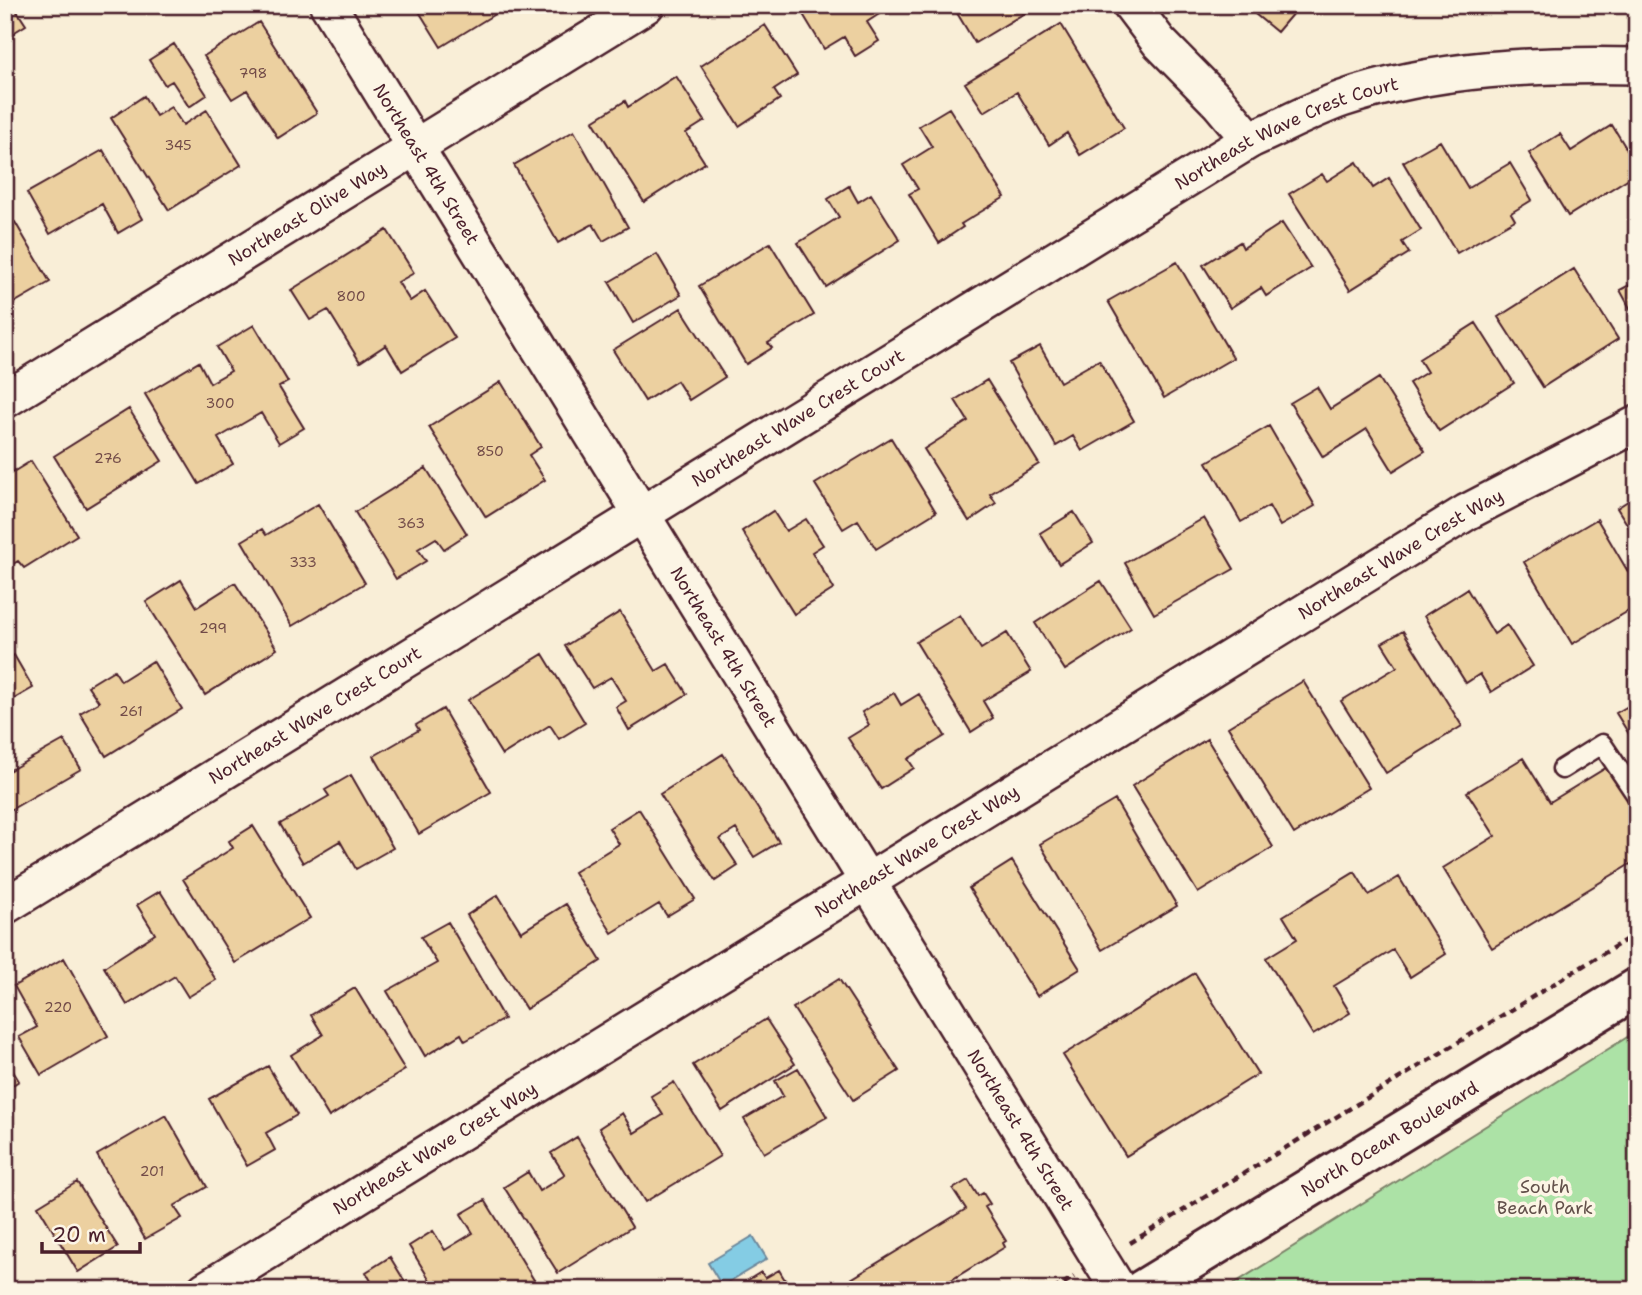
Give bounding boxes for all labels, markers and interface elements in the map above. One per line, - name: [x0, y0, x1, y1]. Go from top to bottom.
- house number: 798: [239, 64, 267, 82]
- street label: Northeast Wave Crest Court: [1170, 72, 1401, 196]
- street label: Northeast 4th Street: [367, 79, 485, 249]
- house number: 345: [164, 136, 192, 154]
- street label: Northeast Olive Way: [224, 156, 391, 272]
- house number: 800: [336, 287, 366, 305]
- street label: Northeast Wave Crest Court: [687, 344, 909, 493]
- house number: 300: [205, 394, 235, 412]
- house number: 850: [476, 442, 504, 460]
- house number: 276: [94, 449, 122, 467]
- street label: Northeast Wave Crest Way: [1294, 483, 1507, 625]
- house number: 363: [397, 514, 425, 532]
- house number: 333: [289, 553, 317, 571]
- street label: Northeast 4th Street: [665, 562, 782, 732]
- house number: 299: [199, 619, 227, 637]
- street label: Northeast Wave Crest Court: [204, 641, 426, 790]
- house number: 261: [119, 702, 143, 720]
- street label: Northeast Wave Crest Way: [810, 779, 1023, 923]
- house number: 220: [44, 998, 72, 1016]
- street label: Northeast 4th Street: [962, 1045, 1079, 1215]
- street label: Northeast Wave Crest Way: [328, 1076, 541, 1220]
- street label: North Ocean Boulevard: [1296, 1076, 1483, 1202]
- house number: 201: [140, 1162, 164, 1180]
- park label: South Beach Park: [1497, 1175, 1593, 1220]
- scale bar: [42, 1211, 140, 1255]
- text: 20 m: [52, 1221, 106, 1249]

